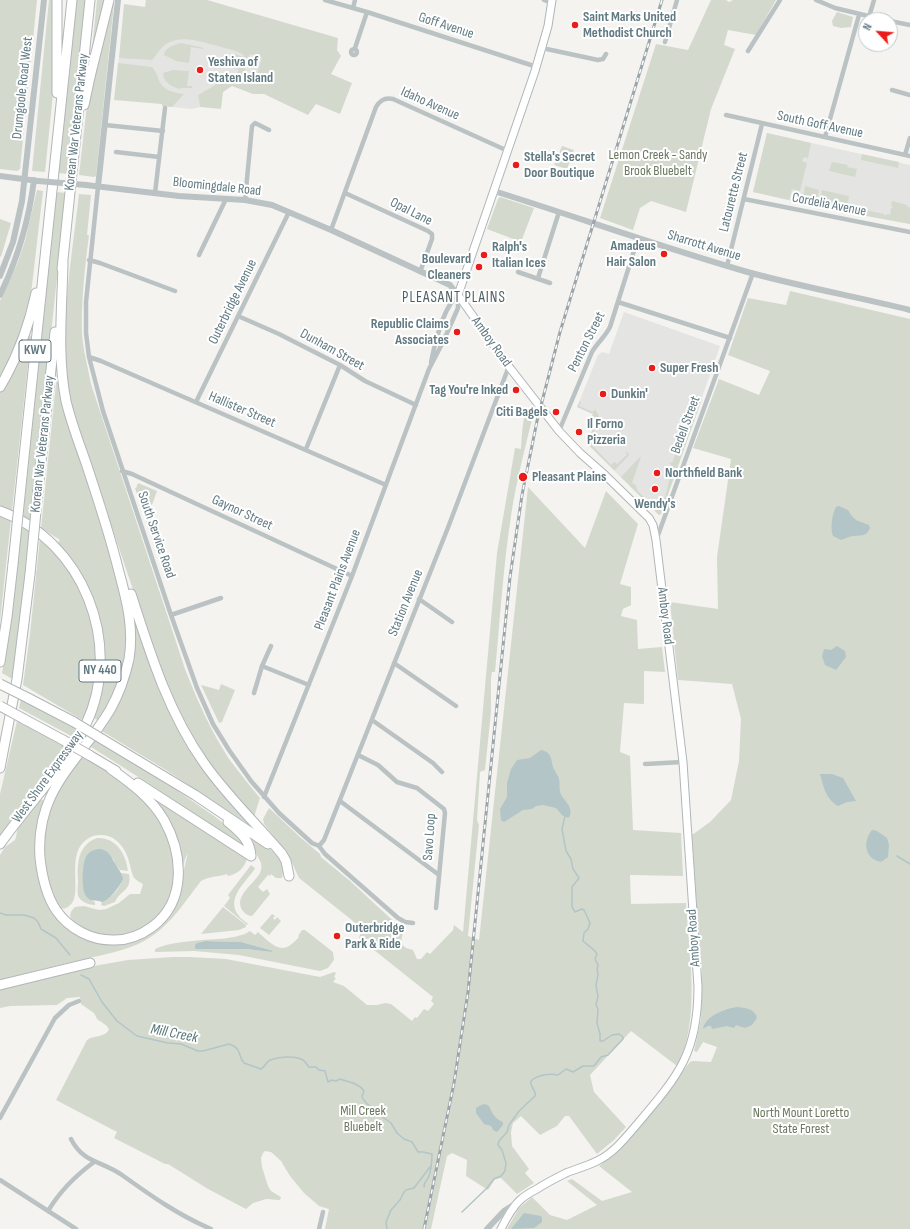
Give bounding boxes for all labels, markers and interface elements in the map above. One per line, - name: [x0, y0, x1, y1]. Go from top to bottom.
- street label: Goff Avenue: [416, 9, 476, 43]
- place label: Saint Marks United Methodist Church: [583, 9, 676, 42]
- north arrow: [858, 12, 898, 52]
- marker: Saint Marks United Methodist Church: [570, 20, 580, 30]
- text: N: [861, 21, 875, 32]
- street label: Drumgoole Road West: [9, 36, 37, 140]
- street label: Korean War Veterans Parkway: [61, 53, 93, 191]
- place label: Yeshiva of Staten Island: [208, 54, 273, 86]
- marker: Yeshiva of Staten Island: [195, 65, 205, 75]
- street label: Idaho Avenue: [398, 84, 462, 124]
- street label: South Goff Avenue: [776, 108, 864, 142]
- park label: Lemon Creek - Sandy Brook Bluebelt: [608, 147, 708, 180]
- place label: Stella's Secret Door Boutique: [524, 149, 595, 182]
- street label: Latourette Street: [716, 150, 752, 234]
- marker: Stella's Secret Door Boutique: [511, 160, 521, 170]
- street label: Bloomingdale Road: [172, 174, 262, 200]
- street label: Cordelia Avenue: [791, 190, 867, 220]
- street label: Opal Lane: [387, 194, 435, 230]
- street label: Sharrott Avenue: [665, 227, 743, 265]
- place label: Amadeus Hair Salon: [606, 238, 656, 270]
- place label: Ralph's Italian Ices: [492, 239, 546, 272]
- marker: Amadeus Hair Salon: [659, 249, 669, 259]
- marker: Ralph's Italian Ices: [479, 250, 489, 260]
- place label: Boulevard Cleaners: [422, 251, 471, 284]
- street label: Outerbridge Avenue: [205, 257, 261, 347]
- marker: Boulevard Cleaners: [474, 262, 484, 272]
- district label: PLEASANT PLAINS: [402, 289, 506, 307]
- street label: Penton Street: [565, 309, 609, 375]
- street label: Amboy Road: [467, 314, 515, 370]
- place label: Republic Claims Associates: [371, 316, 449, 348]
- street label: Dunham Street: [297, 325, 367, 375]
- marker: Republic Claims Associates: [452, 327, 462, 337]
- road number: KWV: [19, 340, 51, 362]
- place label: Super Fresh: [660, 360, 718, 376]
- marker: Super Fresh: [647, 363, 657, 373]
- street label: Korean War Veterans Parkway: [27, 375, 59, 513]
- place label: Tag You're Inked: [429, 382, 508, 398]
- marker: Tag You're Inked: [511, 385, 521, 395]
- place label: Dunkin': [611, 386, 648, 402]
- street label: Hallister Street: [206, 388, 278, 432]
- marker: Dunkin': [598, 389, 608, 399]
- street label: Bedell Street: [668, 394, 704, 456]
- place label: Citi Bagels: [496, 404, 548, 420]
- marker: Citi Bagels: [551, 407, 561, 417]
- place label: Il Forno Pizzeria: [587, 416, 626, 448]
- marker: Il Forno Pizzeria: [574, 427, 584, 437]
- place label: Northfield Bank: [665, 465, 742, 481]
- marker: Northfield Bank: [652, 468, 662, 478]
- place label: Pleasant Plains: [532, 469, 606, 485]
- marker: Pleasant Plains: [517, 471, 529, 483]
- marker: Wendy's: [650, 484, 660, 494]
- street label: South Service Road: [133, 489, 179, 581]
- street label: Gaynor Street: [209, 492, 275, 534]
- place label: Wendy's: [634, 496, 676, 512]
- street label: Pleasant Plains Avenue: [311, 527, 365, 633]
- street label: Station Avenue: [385, 567, 427, 639]
- street label: Amboy Road: [653, 586, 677, 646]
- road number: NY 440: [79, 660, 121, 682]
- street label: West Shore Expressway: [9, 728, 87, 826]
- street label: Savo Loop: [420, 813, 440, 861]
- street label: Amboy Road: [684, 909, 704, 967]
- place label: Outerbridge Park & Ride: [345, 920, 404, 952]
- marker: Outerbridge Park & Ride: [332, 931, 342, 941]
- water label: Mill Creek: [149, 1021, 199, 1047]
- park label: Mill Creek Bluebelt: [340, 1103, 386, 1136]
- park label: North Mount Loretto State Forest: [753, 1105, 849, 1138]

